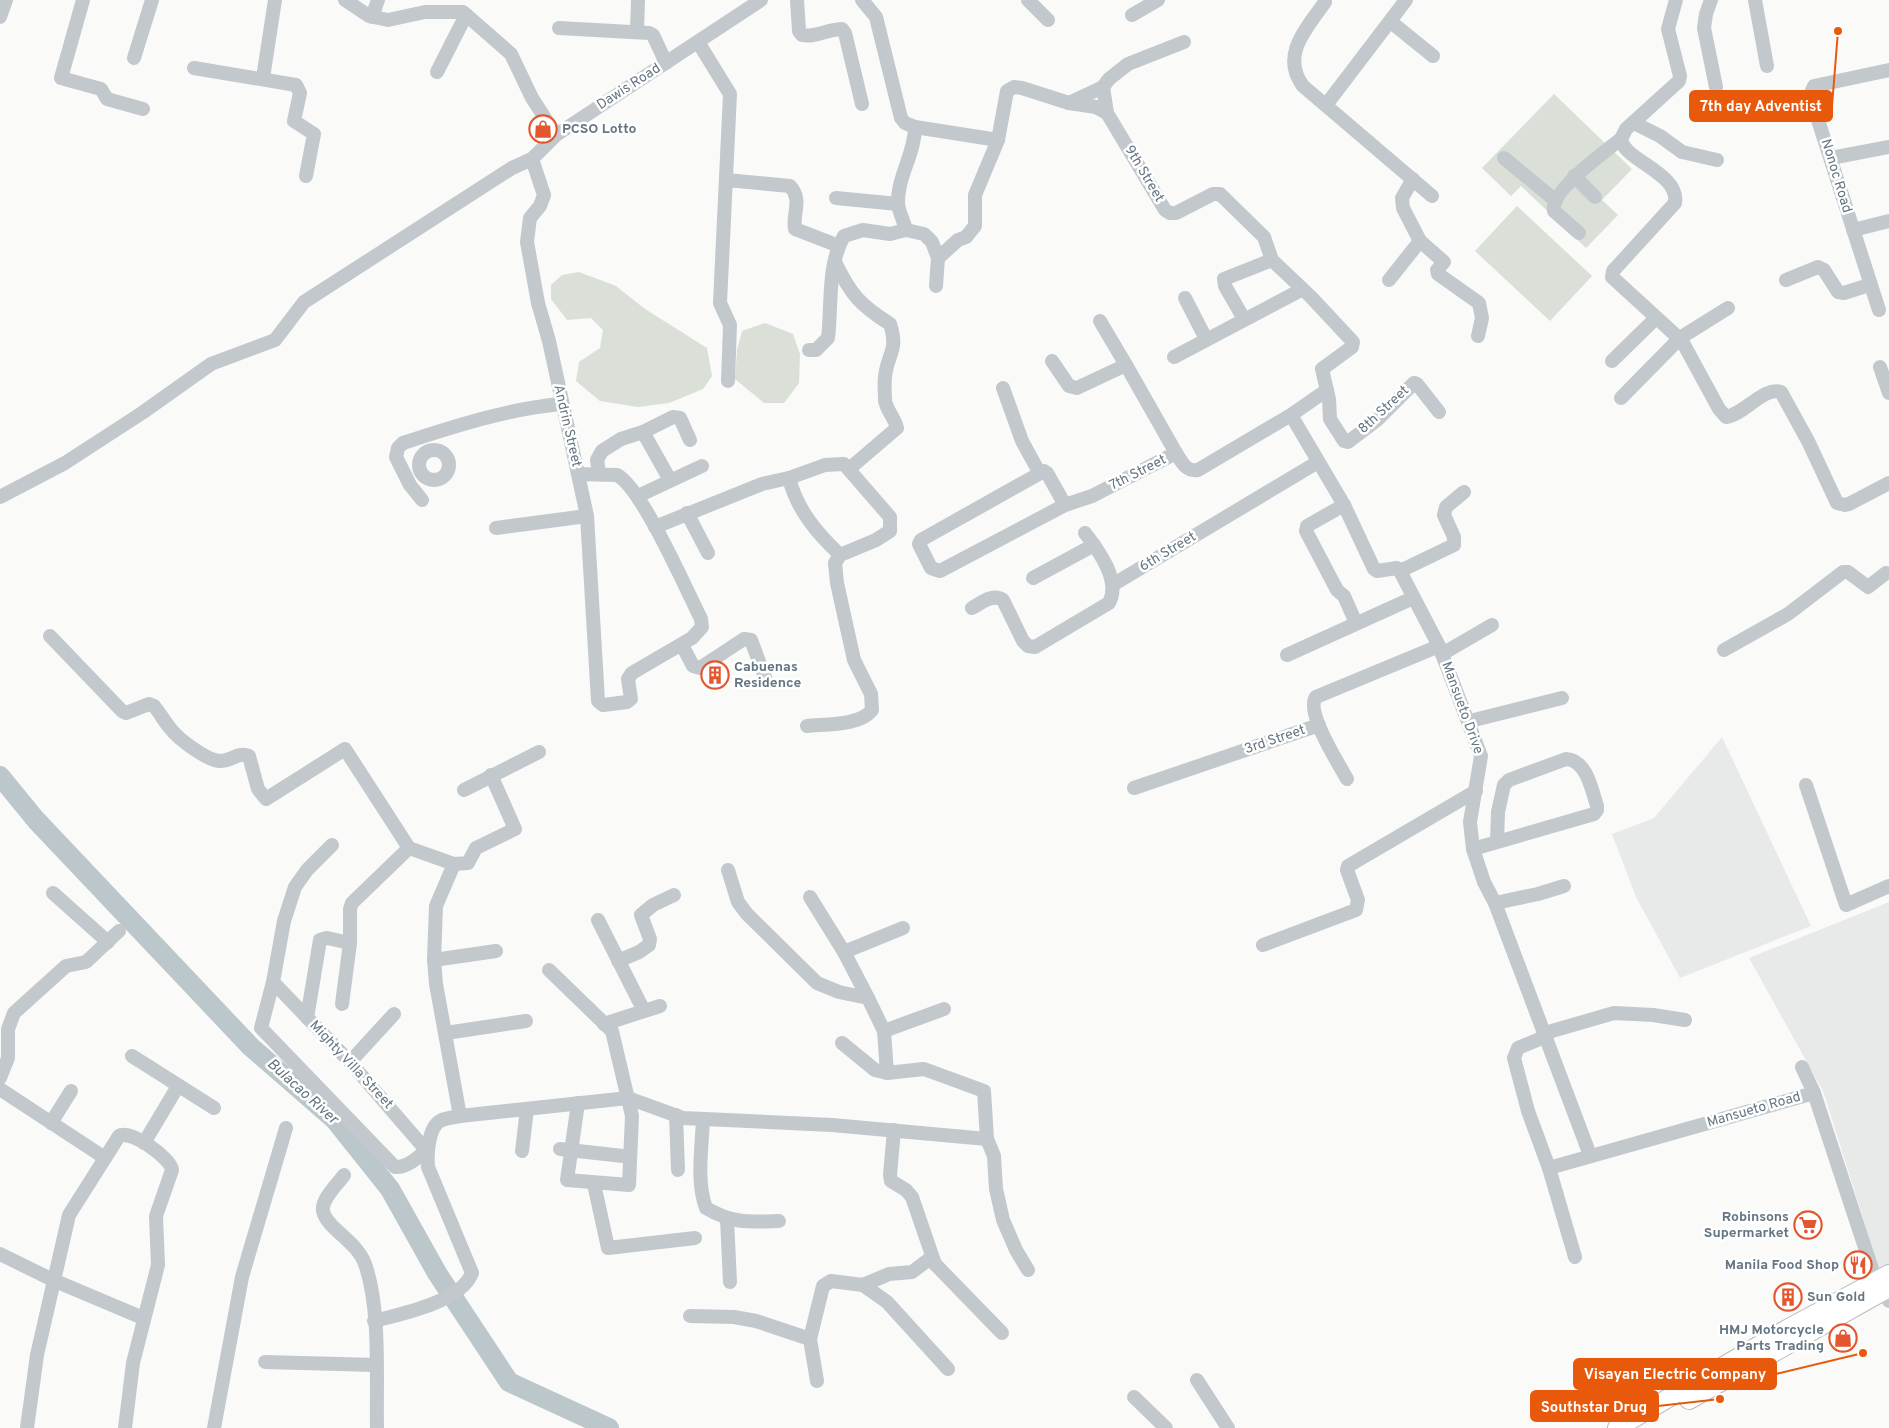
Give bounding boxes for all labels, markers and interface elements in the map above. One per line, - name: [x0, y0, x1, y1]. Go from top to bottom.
- street label: Dawis Road: [594, 60, 664, 114]
- callout: 7th day Adventist: [1690, 91, 1832, 121]
- text: 7th day Adventist: [1700, 98, 1822, 117]
- shop icon: PCSO Lotto: [528, 114, 558, 144]
- place label: PCSO Lotto: [562, 121, 637, 138]
- street label: Nonoc Road: [1817, 137, 1855, 215]
- street label: 9th Street: [1120, 143, 1168, 205]
- street label: 8th Street: [1355, 382, 1413, 438]
- street label: Andrin Street: [549, 383, 585, 469]
- street label: 7th Street: [1107, 451, 1169, 495]
- street label: 6th Street: [1137, 528, 1199, 576]
- place label: Cabuenas Residence: [734, 659, 802, 692]
- street label: Mansueto Drive: [1437, 659, 1487, 757]
- building icon: Cabuenas Residence: [700, 660, 730, 690]
- street label: 3rd Street: [1242, 722, 1308, 758]
- street label: Mighty Villa Street: [306, 1017, 396, 1113]
- water label: Bulacao River: [262, 1055, 343, 1130]
- street label: Mansueto Road: [1705, 1089, 1803, 1131]
- place label: Robinsons Supermarket: [1704, 1209, 1789, 1242]
- supermarket icon: Robinsons Supermarket: [1793, 1210, 1823, 1240]
- restaurant icon: Manila Food Shop: [1843, 1250, 1873, 1280]
- place label: Manila Food Shop: [1725, 1257, 1839, 1274]
- building icon: Sun Gold: [1773, 1282, 1803, 1312]
- place label: Sun Gold: [1807, 1289, 1865, 1306]
- place label: HMJ Motorcycle Parts Trading: [1719, 1322, 1824, 1355]
- shop icon: HMJ Motorcycle Parts Trading: [1828, 1323, 1858, 1353]
- callout: Visayan Electric Company: [1574, 1359, 1776, 1389]
- text: Visayan Electric Company: [1584, 1366, 1767, 1385]
- callout: Southstar Drug: [1531, 1391, 1658, 1421]
- text: Southstar Drug: [1541, 1399, 1647, 1418]

